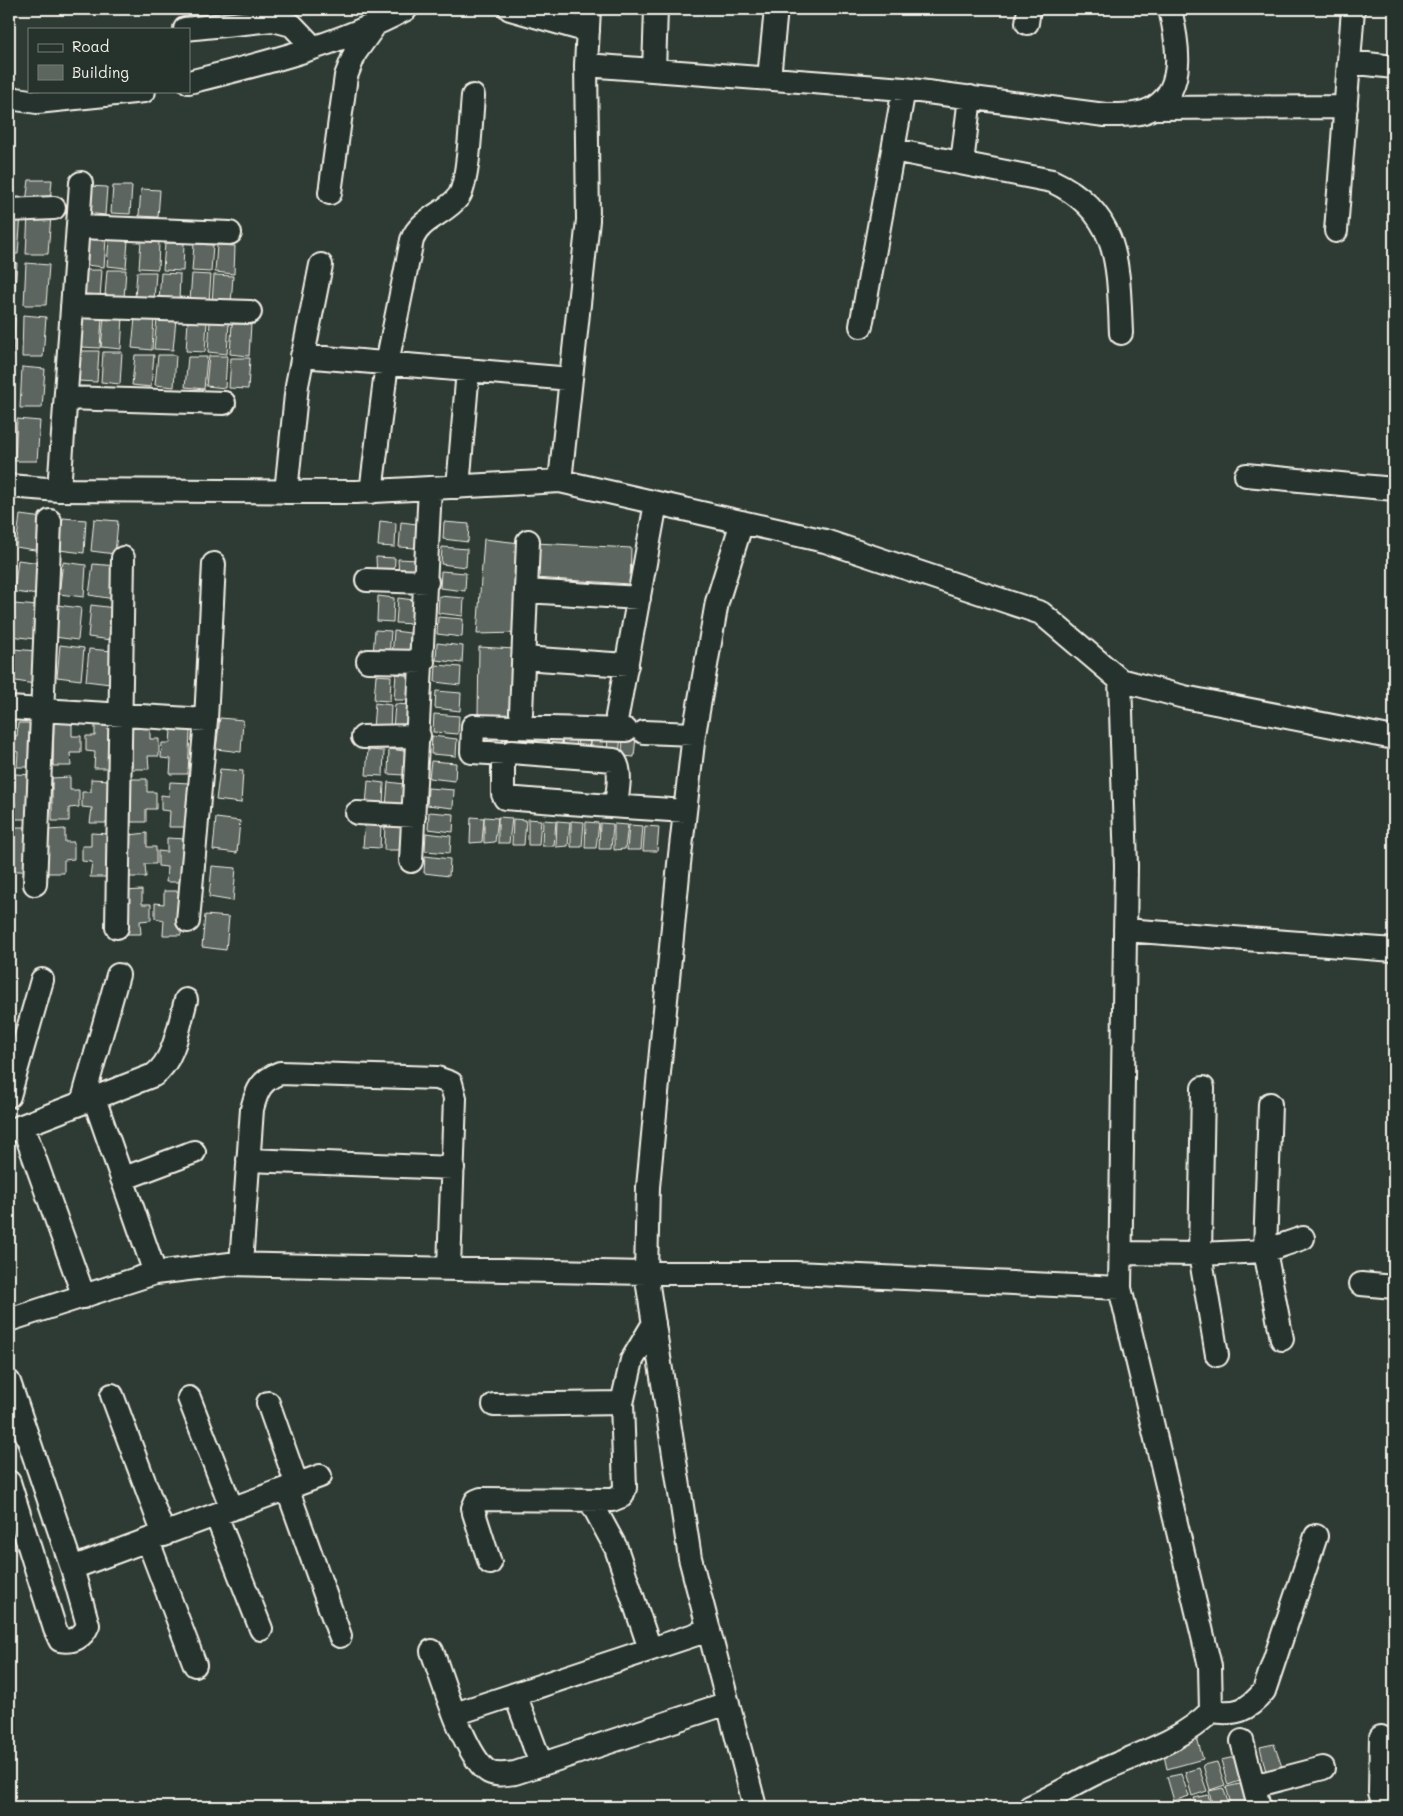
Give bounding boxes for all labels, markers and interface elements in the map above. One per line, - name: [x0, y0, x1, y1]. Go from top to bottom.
- legend: [28, 28, 190, 92]
- text: Road: [72, 36, 109, 56]
- text: Building: [72, 62, 129, 82]

